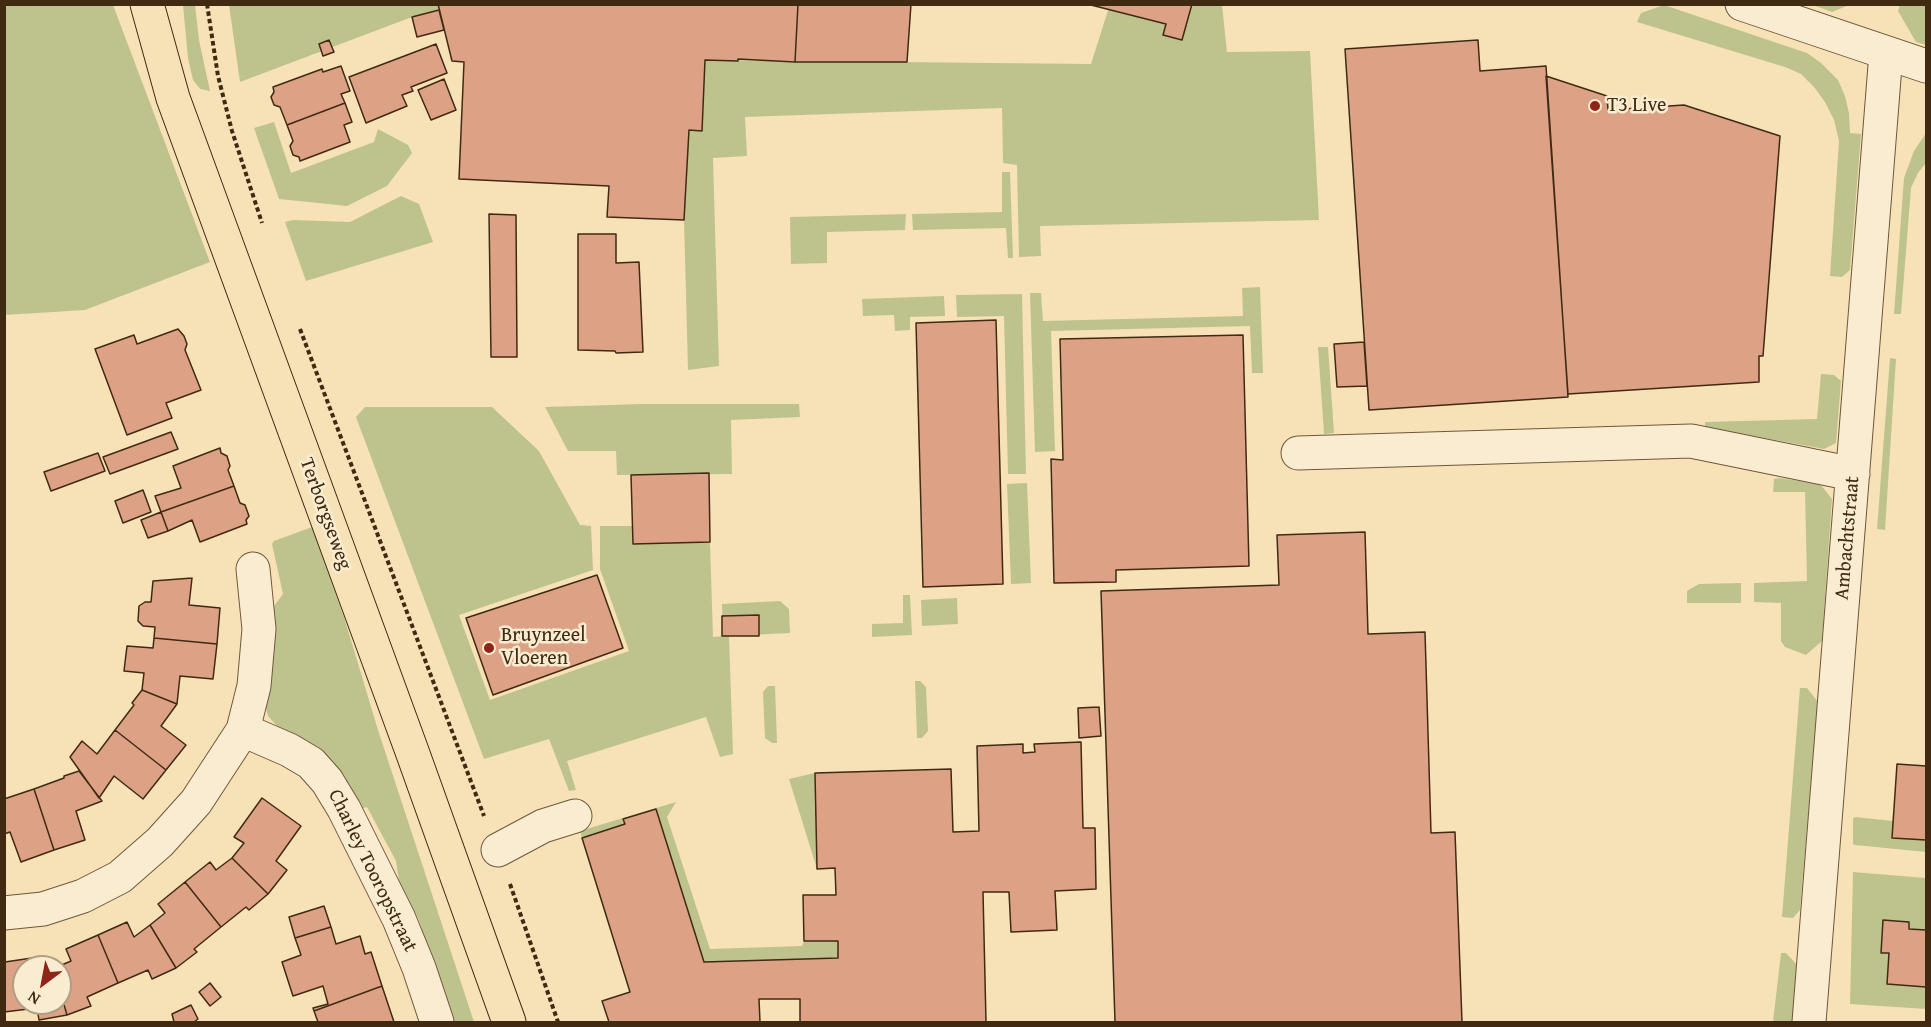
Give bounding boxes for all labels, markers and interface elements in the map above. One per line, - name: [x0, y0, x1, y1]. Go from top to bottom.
- place label: T3 Live: [1607, 94, 1666, 118]
- marker: T3 Live: [1588, 99, 1602, 113]
- street label: Terborgseweg: [294, 455, 356, 573]
- street label: Ambachtstraat: [1831, 475, 1865, 601]
- place label: Bruynzeel Vloeren: [501, 624, 586, 671]
- marker: Bruynzeel Vloeren: [482, 641, 496, 655]
- street label: Charley Tooropstraat: [322, 786, 422, 956]
- north arrow: [12, 955, 72, 1015]
- text: N: [23, 986, 44, 1012]

